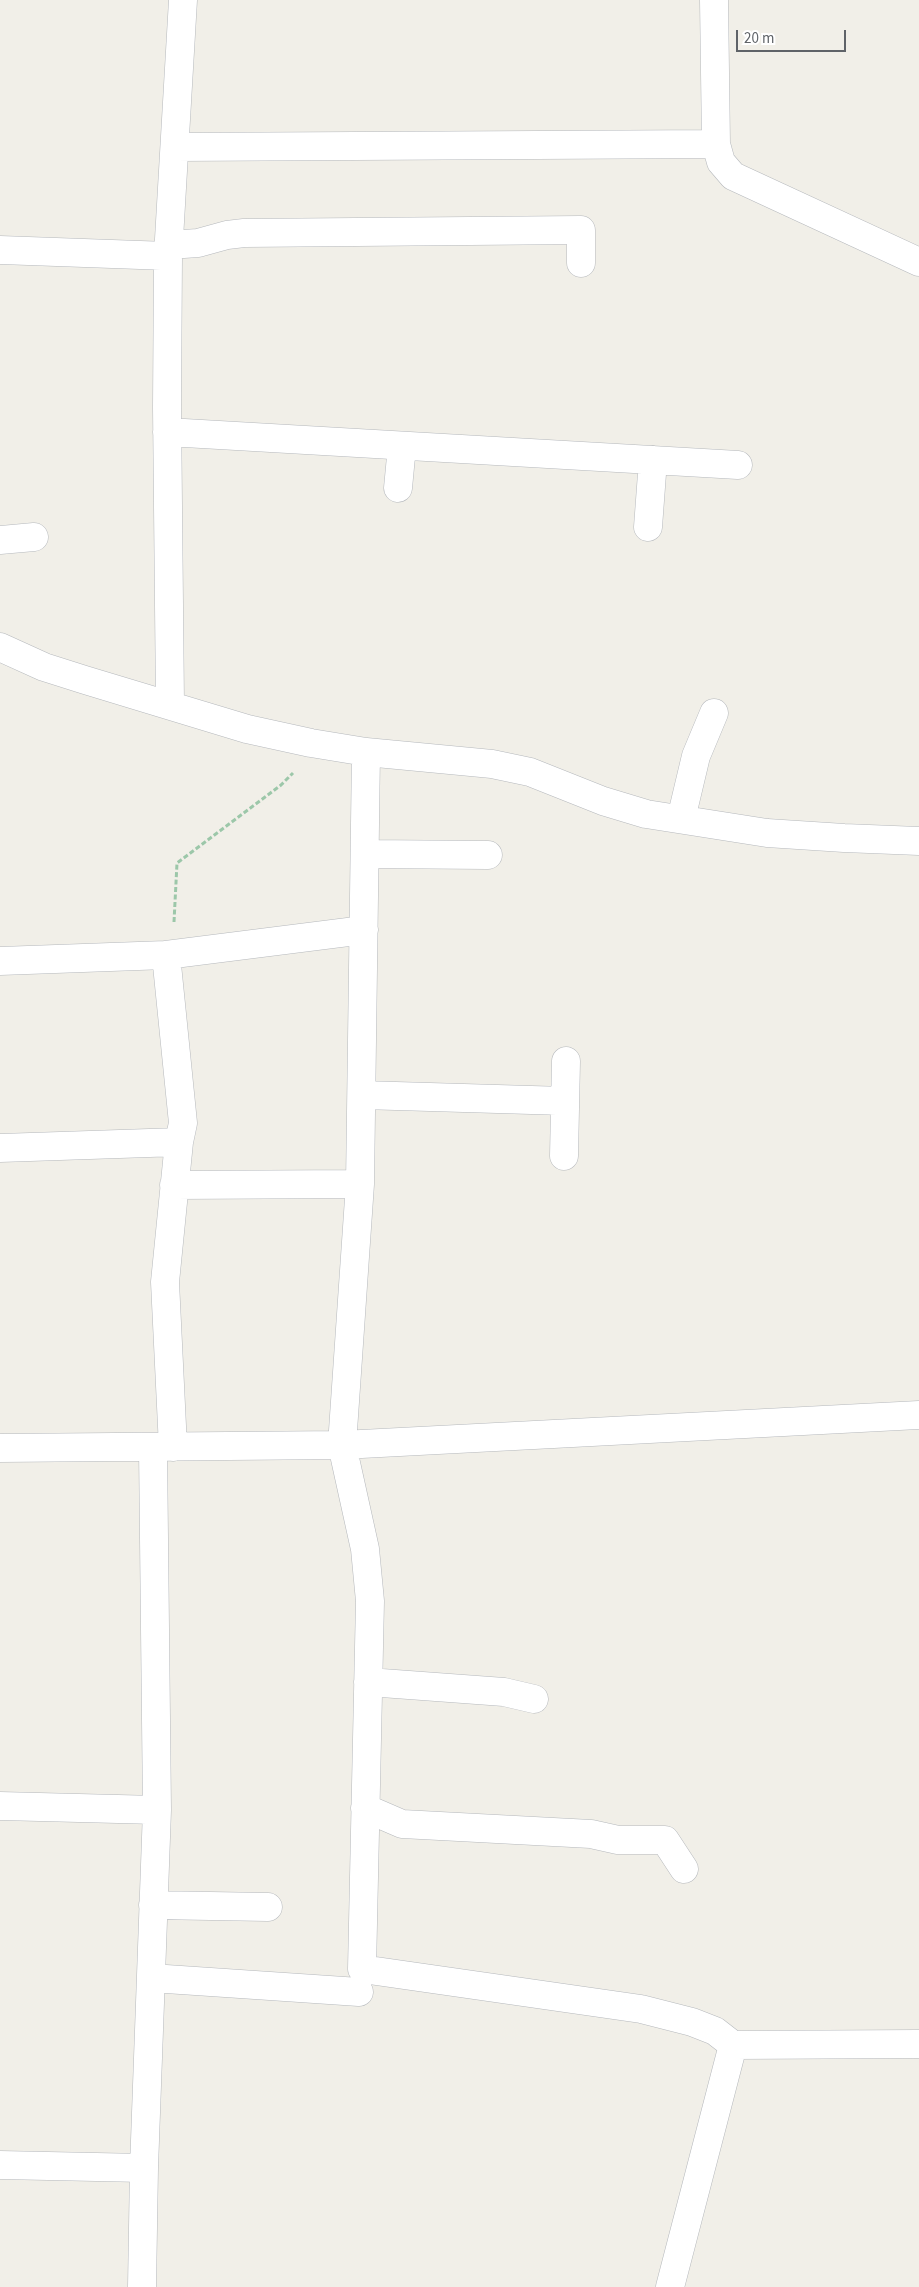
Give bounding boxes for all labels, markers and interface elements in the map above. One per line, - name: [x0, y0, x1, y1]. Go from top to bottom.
- scale bar: [739, 20, 849, 52]
- text: 20 m: [744, 28, 774, 49]

